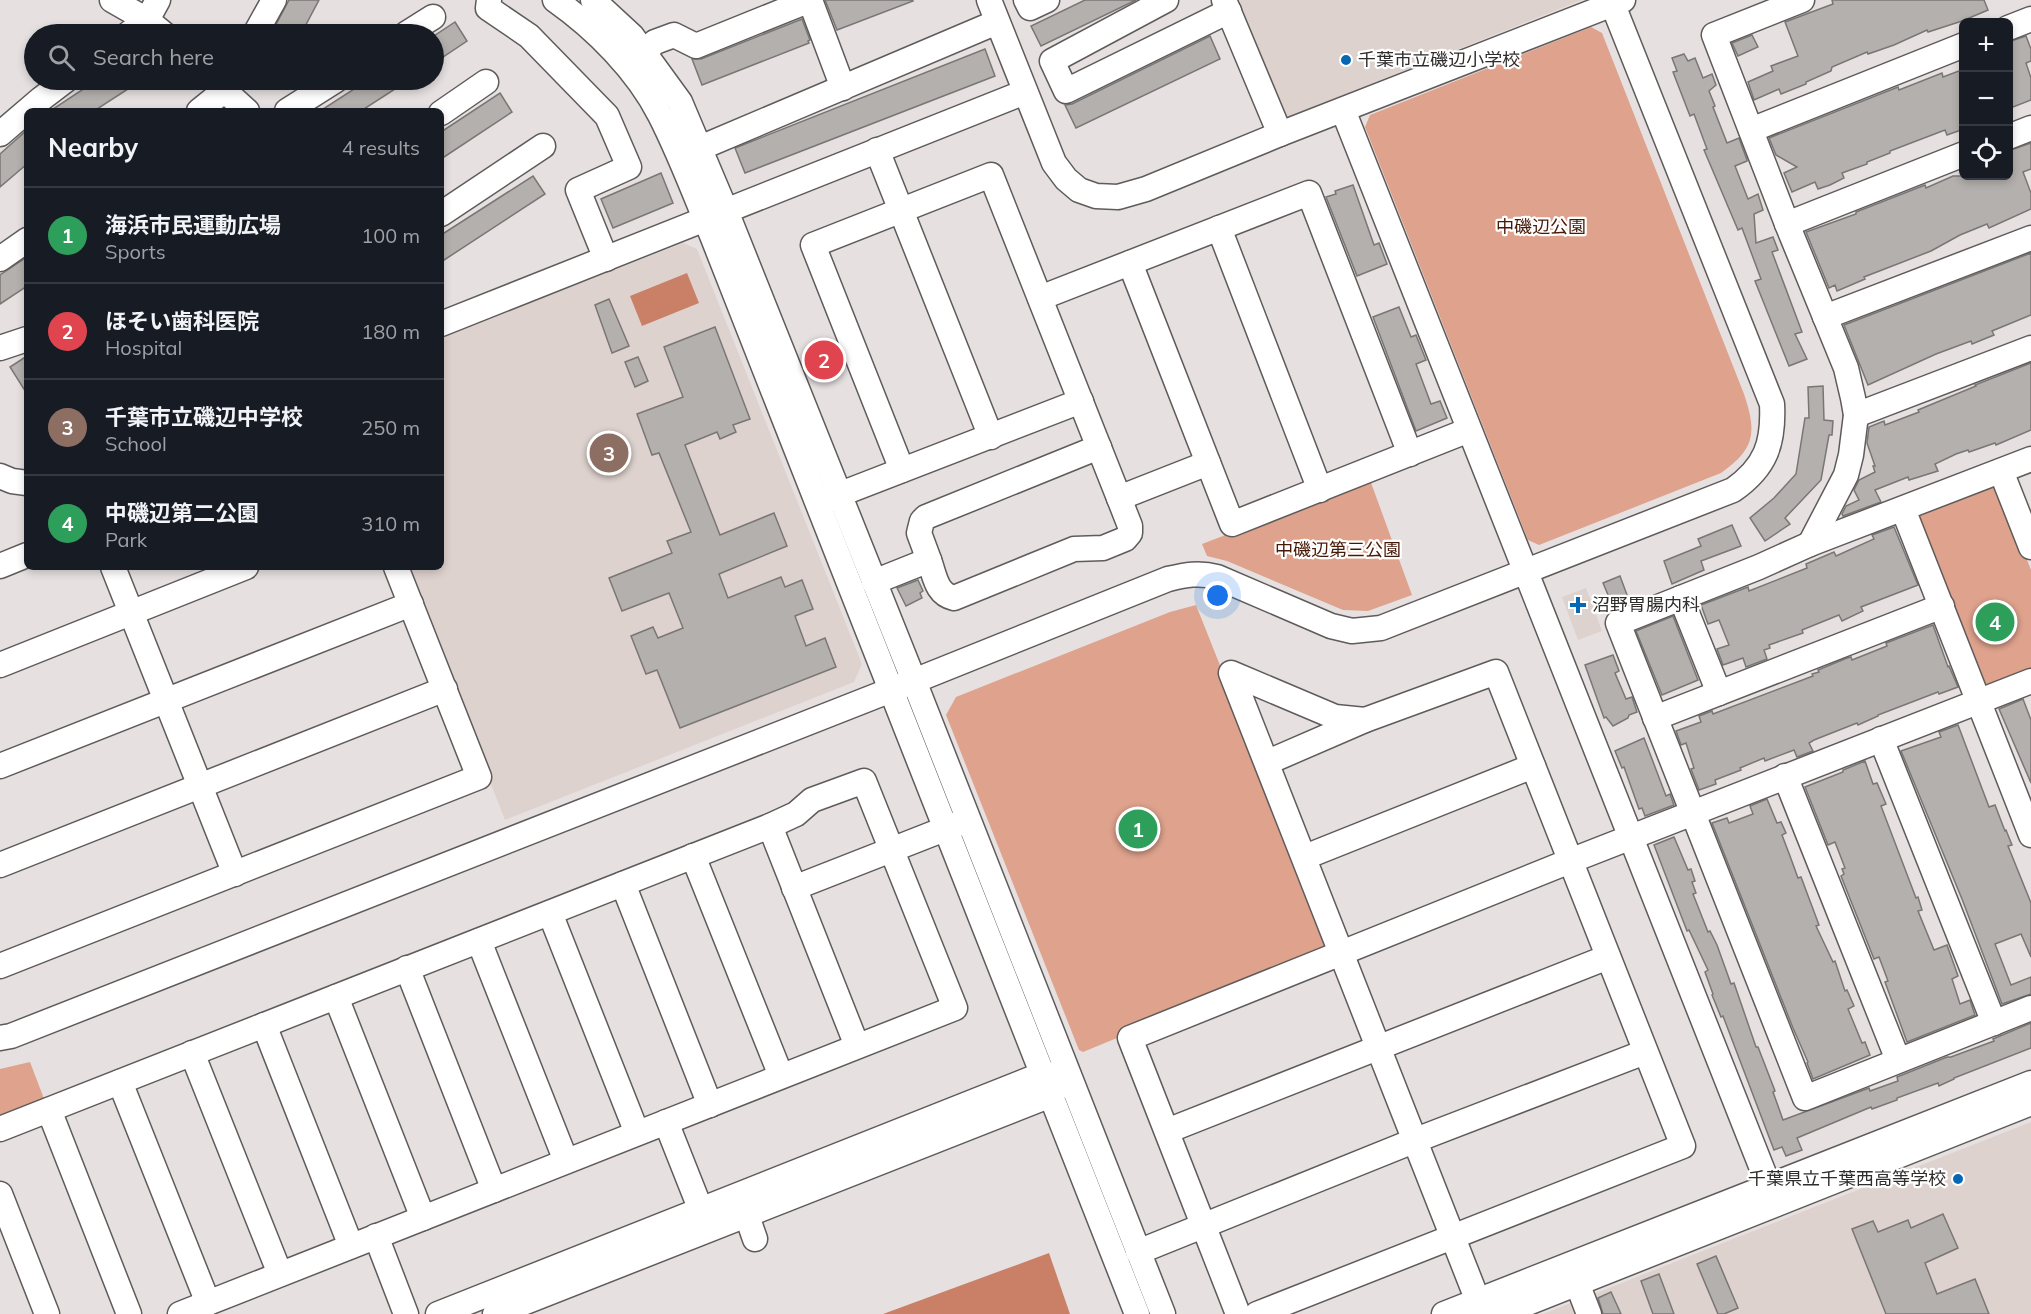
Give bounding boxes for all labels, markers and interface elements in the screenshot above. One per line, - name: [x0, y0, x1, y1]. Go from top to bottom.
- map controls: [1959, 18, 2013, 180]
- button: +: [1959, 18, 2013, 72]
- search box: [24, 24, 444, 90]
- icon: search: [45, 41, 78, 74]
- text: Search here: [93, 43, 214, 71]
- place label: 千葉市立磯辺小学校: [1358, 48, 1520, 71]
- marker: 千葉市立磯辺小学校: [1339, 53, 1353, 67]
- button: −: [1959, 72, 2013, 126]
- button: locate: [1959, 126, 2013, 180]
- text: Nearby: [48, 131, 138, 164]
- text: 4 results: [342, 135, 420, 160]
- text: 海浜市民運動広場: [105, 211, 281, 239]
- park label: 中磯辺公園: [1496, 215, 1586, 238]
- text: 1: [62, 223, 74, 248]
- text: 100 m: [361, 223, 420, 248]
- text: Sports: [105, 239, 166, 264]
- text: ほそい歯科医院: [105, 307, 259, 335]
- text: 2: [62, 319, 74, 344]
- text: 180 m: [361, 319, 420, 344]
- text: Hospital: [105, 335, 182, 360]
- pin: 2: [804, 338, 844, 382]
- text: 千葉市立磯辺中学校: [105, 403, 303, 431]
- text: 3: [62, 415, 74, 440]
- text: 250 m: [361, 415, 420, 440]
- pin: 3: [590, 430, 628, 476]
- text: School: [105, 431, 167, 456]
- text: 中磯辺第二公園: [105, 499, 259, 527]
- text: 4: [62, 511, 74, 536]
- text: 310 m: [361, 511, 420, 536]
- text: Park: [105, 527, 147, 552]
- park label: 中磯辺第三公園: [1275, 538, 1401, 561]
- your location: [1203, 581, 1232, 610]
- place label: 沼野胃腸内科: [1592, 593, 1700, 616]
- marker: 沼野胃腸内科: [1569, 596, 1587, 614]
- pin: 4: [1976, 600, 2014, 644]
- pin: 1: [1118, 806, 1158, 852]
- place label: 千葉県立千葉西高等学校: [1748, 1167, 1946, 1190]
- marker: 千葉県立千葉西高等学校: [1951, 1172, 1965, 1186]

